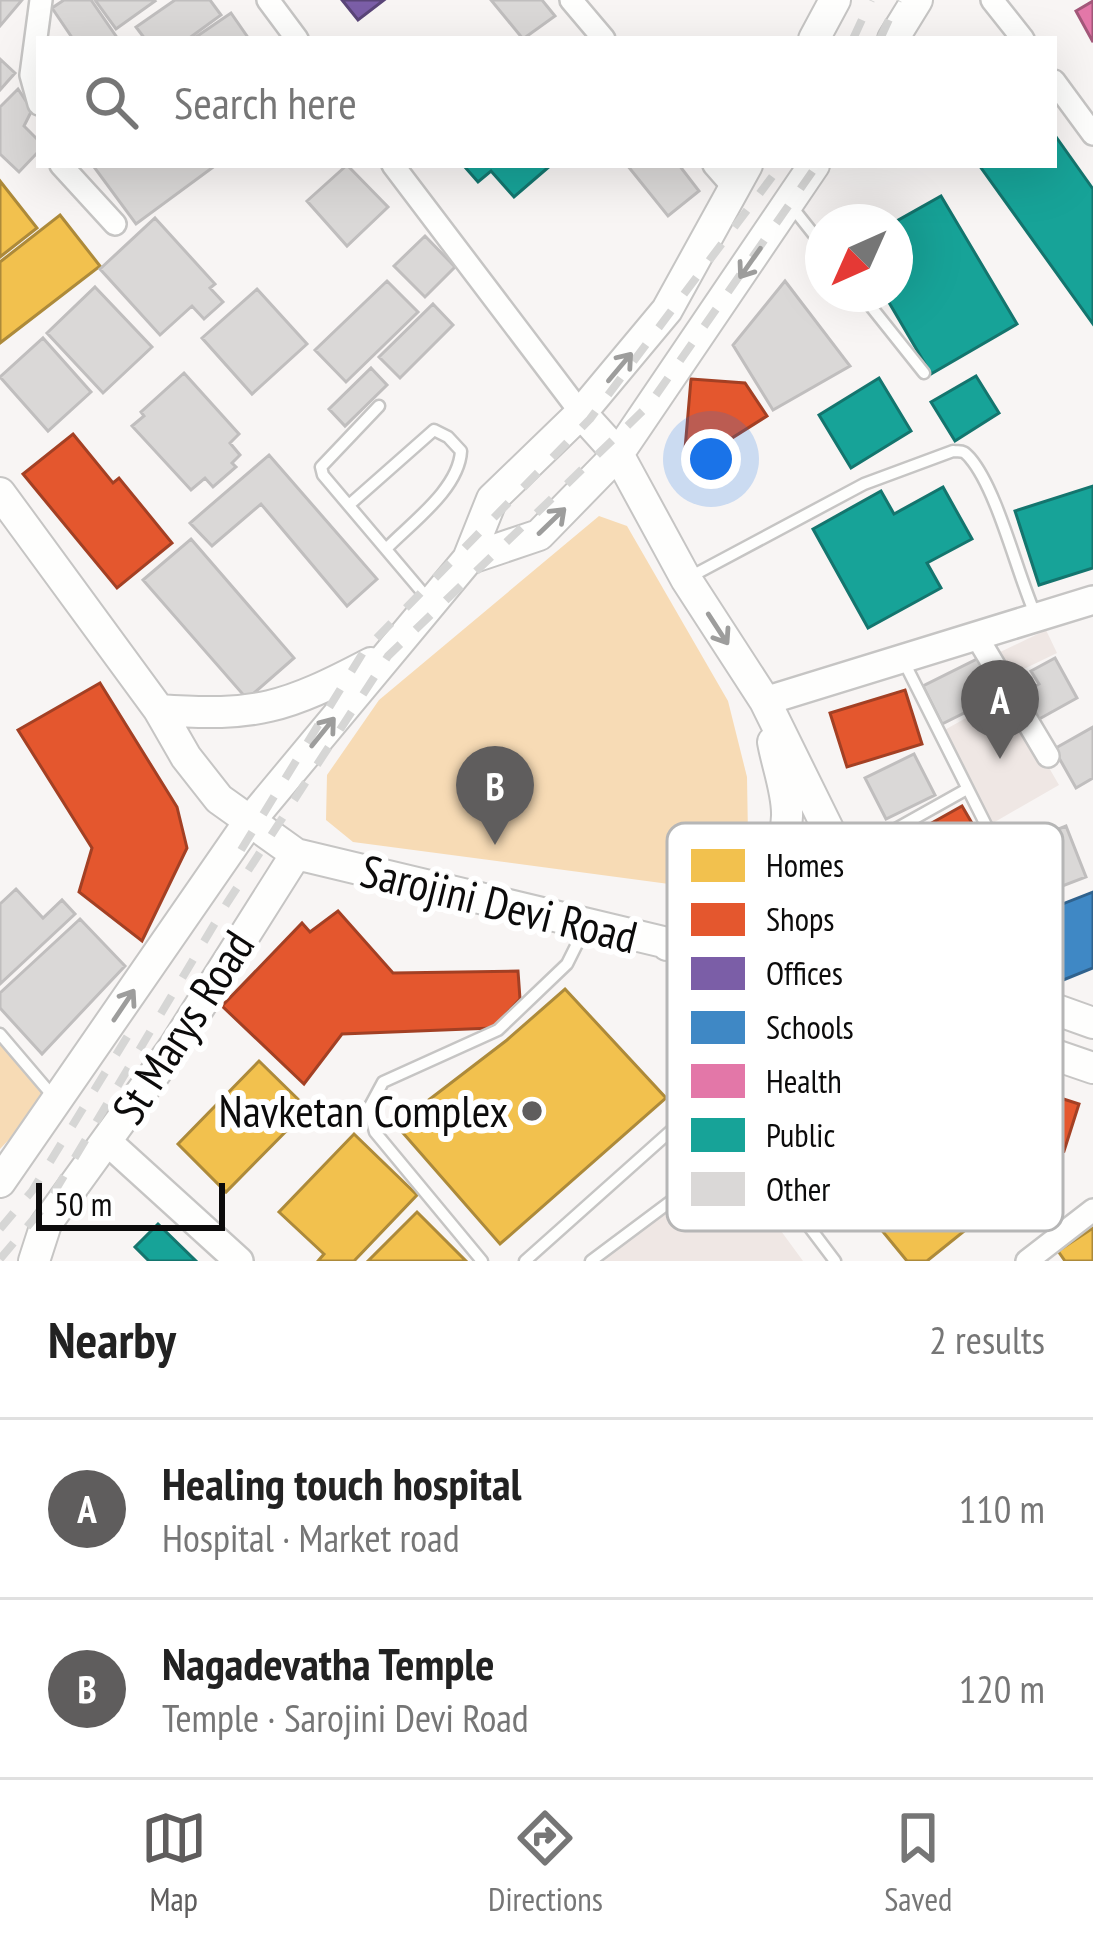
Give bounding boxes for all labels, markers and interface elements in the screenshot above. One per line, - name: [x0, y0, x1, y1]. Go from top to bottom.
- search box: [36, 36, 1057, 168]
- icon: search: [78, 69, 144, 135]
- text: Search here: [174, 73, 357, 131]
- north arrow: [805, 204, 913, 312]
- one-way arrow: [738, 246, 763, 279]
- one-way arrow: [605, 352, 633, 383]
- your location: [681, 429, 741, 489]
- one-way arrow: [537, 507, 566, 536]
- one-way arrow: [705, 611, 730, 645]
- pin: A: [961, 660, 1039, 759]
- one-way arrow: [309, 716, 335, 748]
- pin: B: [456, 746, 534, 845]
- legend: [667, 823, 1063, 1231]
- street label: Sarojini Devi Road: [355, 841, 643, 965]
- text: Homes: [766, 843, 844, 886]
- text: Shops: [766, 897, 834, 940]
- street label: St Marys Road: [98, 919, 266, 1134]
- text: Offices: [766, 951, 843, 994]
- one-way arrow: [112, 989, 137, 1023]
- text: Schools: [766, 1005, 854, 1048]
- text: Health: [766, 1059, 842, 1102]
- place label: Navketan Complex: [219, 1081, 508, 1139]
- marker: Navketan Complex: [519, 1098, 545, 1124]
- text: Public: [766, 1113, 835, 1156]
- text: Other: [766, 1167, 830, 1210]
- scale bar: [36, 1177, 225, 1230]
- text: 50 m: [54, 1182, 112, 1225]
- text: Nearby: [48, 1306, 176, 1372]
- text: 2 results: [929, 1314, 1045, 1365]
- text: Healing touch hospital: [162, 1454, 521, 1512]
- text: A: [77, 1483, 97, 1534]
- text: 110 m: [959, 1483, 1045, 1534]
- text: Hospital · Market road: [162, 1512, 460, 1563]
- text: Nagadevatha Temple: [162, 1634, 495, 1692]
- text: B: [77, 1663, 97, 1714]
- text: 120 m: [959, 1663, 1045, 1714]
- text: Temple · Sarojini Devi Road: [162, 1692, 529, 1743]
- tab: Map: [141, 1805, 207, 1920]
- tab: Directions: [488, 1805, 603, 1920]
- tab: Saved: [884, 1805, 952, 1920]

